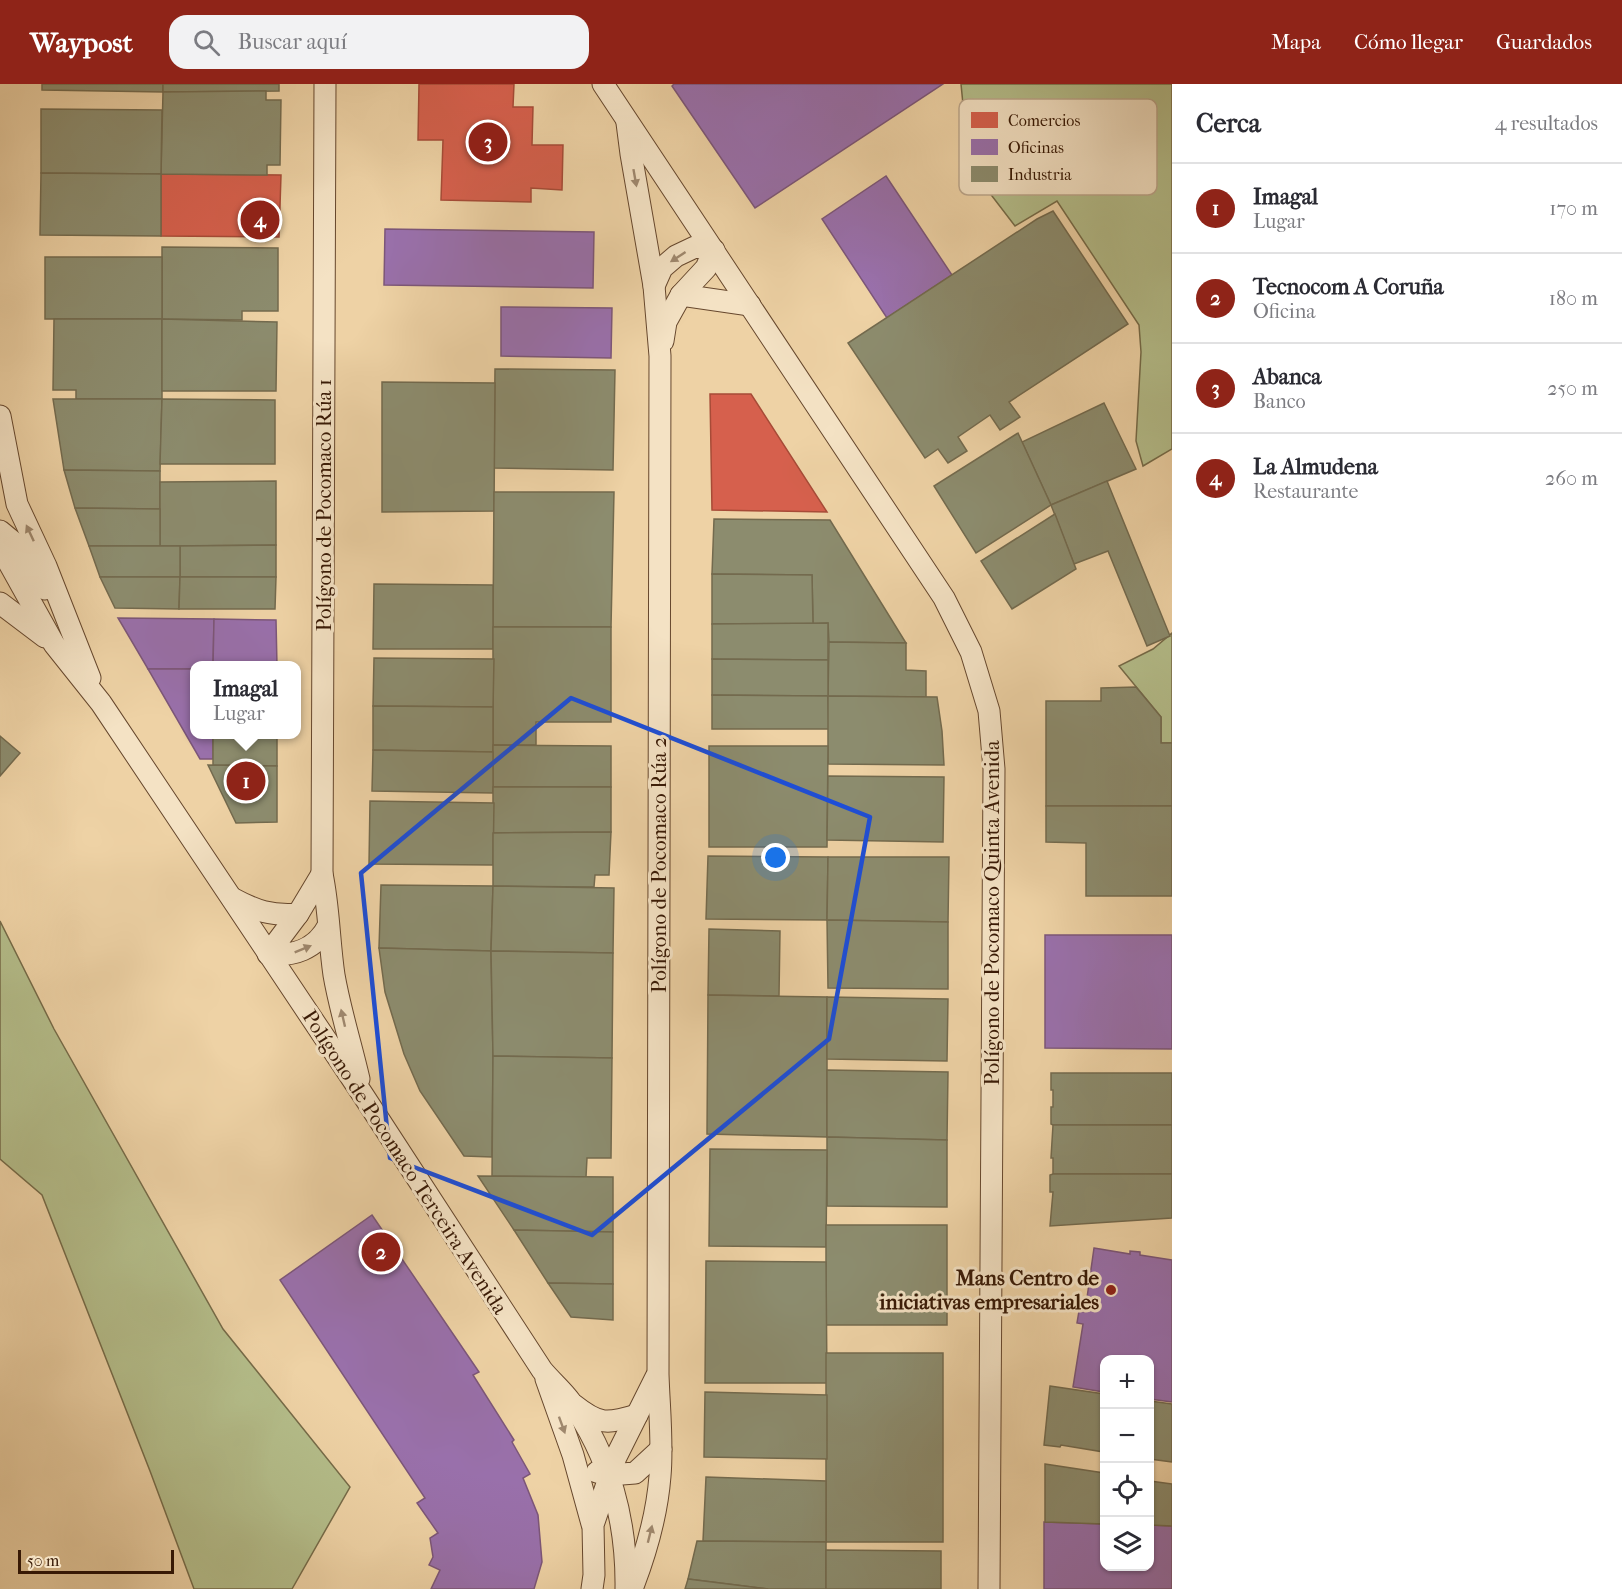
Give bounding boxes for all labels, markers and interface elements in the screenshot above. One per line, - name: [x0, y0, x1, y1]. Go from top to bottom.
- search box: [169, 15, 589, 69]
- text: Waypost: [30, 26, 133, 59]
- icon: search: [190, 26, 223, 59]
- text: Buscar aquí: [238, 29, 347, 55]
- text: Mapa: [1271, 30, 1321, 54]
- text: Cómo llegar: [1354, 30, 1463, 54]
- text: Guardados: [1496, 30, 1592, 54]
- legend: [959, 99, 1157, 195]
- text: Cerca: [1196, 108, 1261, 139]
- text: Comercios: [1008, 111, 1080, 130]
- text: 4 resultados: [1495, 112, 1598, 135]
- pin: 3: [468, 120, 508, 164]
- text: Oficinas: [1008, 138, 1064, 157]
- text: Industria: [1008, 165, 1072, 184]
- one-way arrow: [631, 169, 640, 188]
- text: Imagal: [1253, 184, 1318, 210]
- text: 1: [1212, 197, 1219, 220]
- text: 170 m: [1549, 197, 1598, 220]
- pin: 4: [240, 198, 280, 242]
- text: Lugar: [1253, 210, 1305, 233]
- one-way arrow: [670, 251, 686, 262]
- text: Tecnocom A Coruña: [1253, 274, 1444, 300]
- text: 2: [1210, 287, 1221, 310]
- text: 180 m: [1549, 287, 1598, 310]
- text: Oficina: [1253, 300, 1316, 323]
- text: Abanca: [1253, 364, 1322, 390]
- text: 3: [1211, 377, 1220, 400]
- text: 250 m: [1547, 377, 1598, 400]
- street label: Polígono de Pocomaco Rúa 1: [312, 379, 336, 631]
- text: Banco: [1253, 390, 1306, 413]
- text: La Almudena: [1253, 454, 1378, 480]
- text: 4: [1210, 467, 1221, 490]
- text: 260 m: [1545, 467, 1598, 490]
- text: Restaurante: [1253, 480, 1358, 503]
- one-way arrow: [26, 524, 35, 541]
- popup: [190, 661, 301, 739]
- text: Imagal: [213, 676, 278, 702]
- text: Lugar: [213, 702, 265, 725]
- street label: Polígono de Pocomaco Rúa 2: [647, 737, 671, 993]
- street label: Polígono de Pocomaco Quinta Avenida: [980, 740, 1004, 1086]
- pin: 1: [226, 758, 266, 804]
- your location: [761, 843, 790, 872]
- one-way arrow: [294, 944, 312, 954]
- street label: Polígono de Pocomaco Terceira Avenida: [298, 1005, 513, 1319]
- one-way arrow: [337, 1009, 347, 1027]
- pin: 2: [362, 1230, 400, 1274]
- place label: Mans Centro de iniciativas empresariales: [878, 1266, 1100, 1314]
- marker: Mans Centro de iniciativas empresariales: [1104, 1283, 1118, 1297]
- map controls: [1100, 1355, 1154, 1571]
- button: +: [1100, 1355, 1154, 1409]
- button: −: [1100, 1409, 1154, 1463]
- one-way arrow: [558, 1417, 568, 1435]
- button: locate: [1100, 1463, 1154, 1517]
- button: layers: [1100, 1517, 1154, 1571]
- one-way arrow: [646, 1524, 656, 1543]
- scale bar: [18, 1547, 174, 1574]
- text: 50 m: [27, 1551, 59, 1570]

